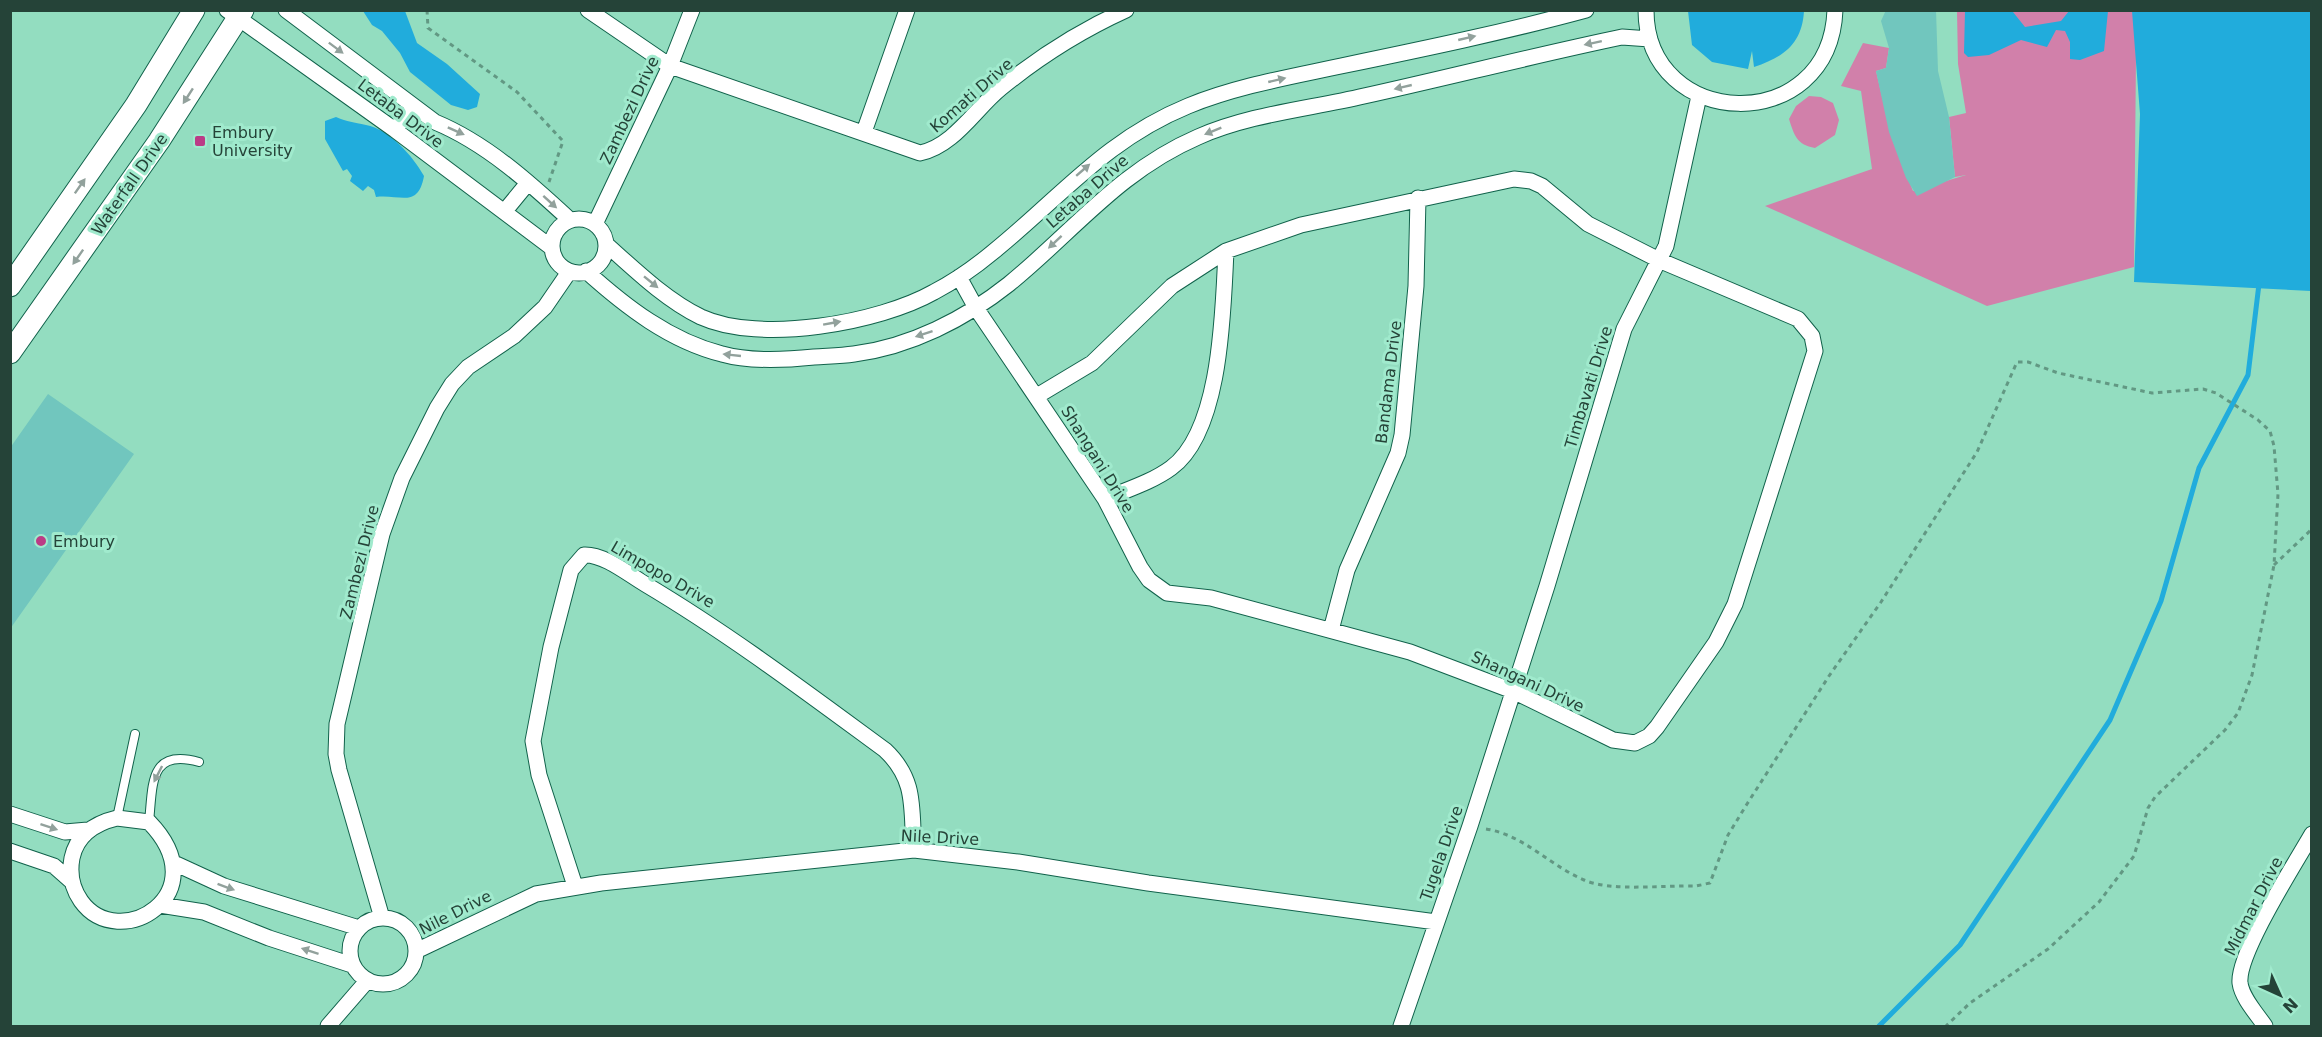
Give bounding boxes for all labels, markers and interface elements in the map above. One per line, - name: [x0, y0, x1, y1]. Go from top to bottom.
- one-way arrow: [1458, 32, 1476, 42]
- one-way arrow: [1583, 39, 1602, 48]
- one-way arrow: [328, 42, 343, 54]
- street label: Zambezi Drive: [596, 53, 663, 167]
- street label: Komati Drive: [926, 54, 1017, 136]
- street label: Letaba Drive: [354, 75, 447, 152]
- one-way arrow: [1267, 75, 1286, 85]
- one-way arrow: [1393, 83, 1412, 93]
- one-way arrow: [183, 88, 194, 104]
- place label: Embury University: [212, 123, 293, 160]
- one-way arrow: [447, 126, 464, 135]
- one-way arrow: [1203, 126, 1221, 136]
- street label: Waterfall Drive: [87, 130, 171, 239]
- marker: Embury University: [193, 134, 207, 148]
- street label: Letaba Drive: [1043, 151, 1132, 232]
- one-way arrow: [1075, 164, 1091, 177]
- one-way arrow: [74, 179, 86, 195]
- one-way arrow: [542, 195, 557, 208]
- one-way arrow: [1047, 235, 1062, 249]
- one-way arrow: [72, 248, 84, 264]
- one-way arrow: [643, 276, 658, 288]
- one-way arrow: [823, 318, 842, 327]
- street label: Bandama Drive: [1372, 319, 1405, 445]
- street label: Timbavati Drive: [1561, 324, 1616, 452]
- one-way arrow: [915, 330, 933, 340]
- one-way arrow: [723, 350, 742, 360]
- street label: Shangani Drive: [1057, 402, 1138, 516]
- street label: Zambezi Drive: [336, 503, 383, 621]
- place label: Embury: [53, 532, 115, 551]
- marker: Embury: [34, 534, 48, 548]
- street label: Limpopo Drive: [608, 537, 718, 612]
- street label: Shangani Drive: [1468, 647, 1587, 716]
- one-way arrow: [154, 765, 163, 782]
- street label: Tugela Drive: [1416, 803, 1467, 904]
- one-way arrow: [40, 823, 58, 832]
- street label: Nile Drive: [900, 826, 980, 849]
- street label: Midmar Drive: [2220, 854, 2286, 959]
- one-way arrow: [218, 882, 236, 892]
- street label: Nile Drive: [416, 886, 494, 939]
- one-way arrow: [301, 946, 319, 956]
- north arrow: [2250, 965, 2310, 1025]
- text: N: [2279, 994, 2302, 1017]

